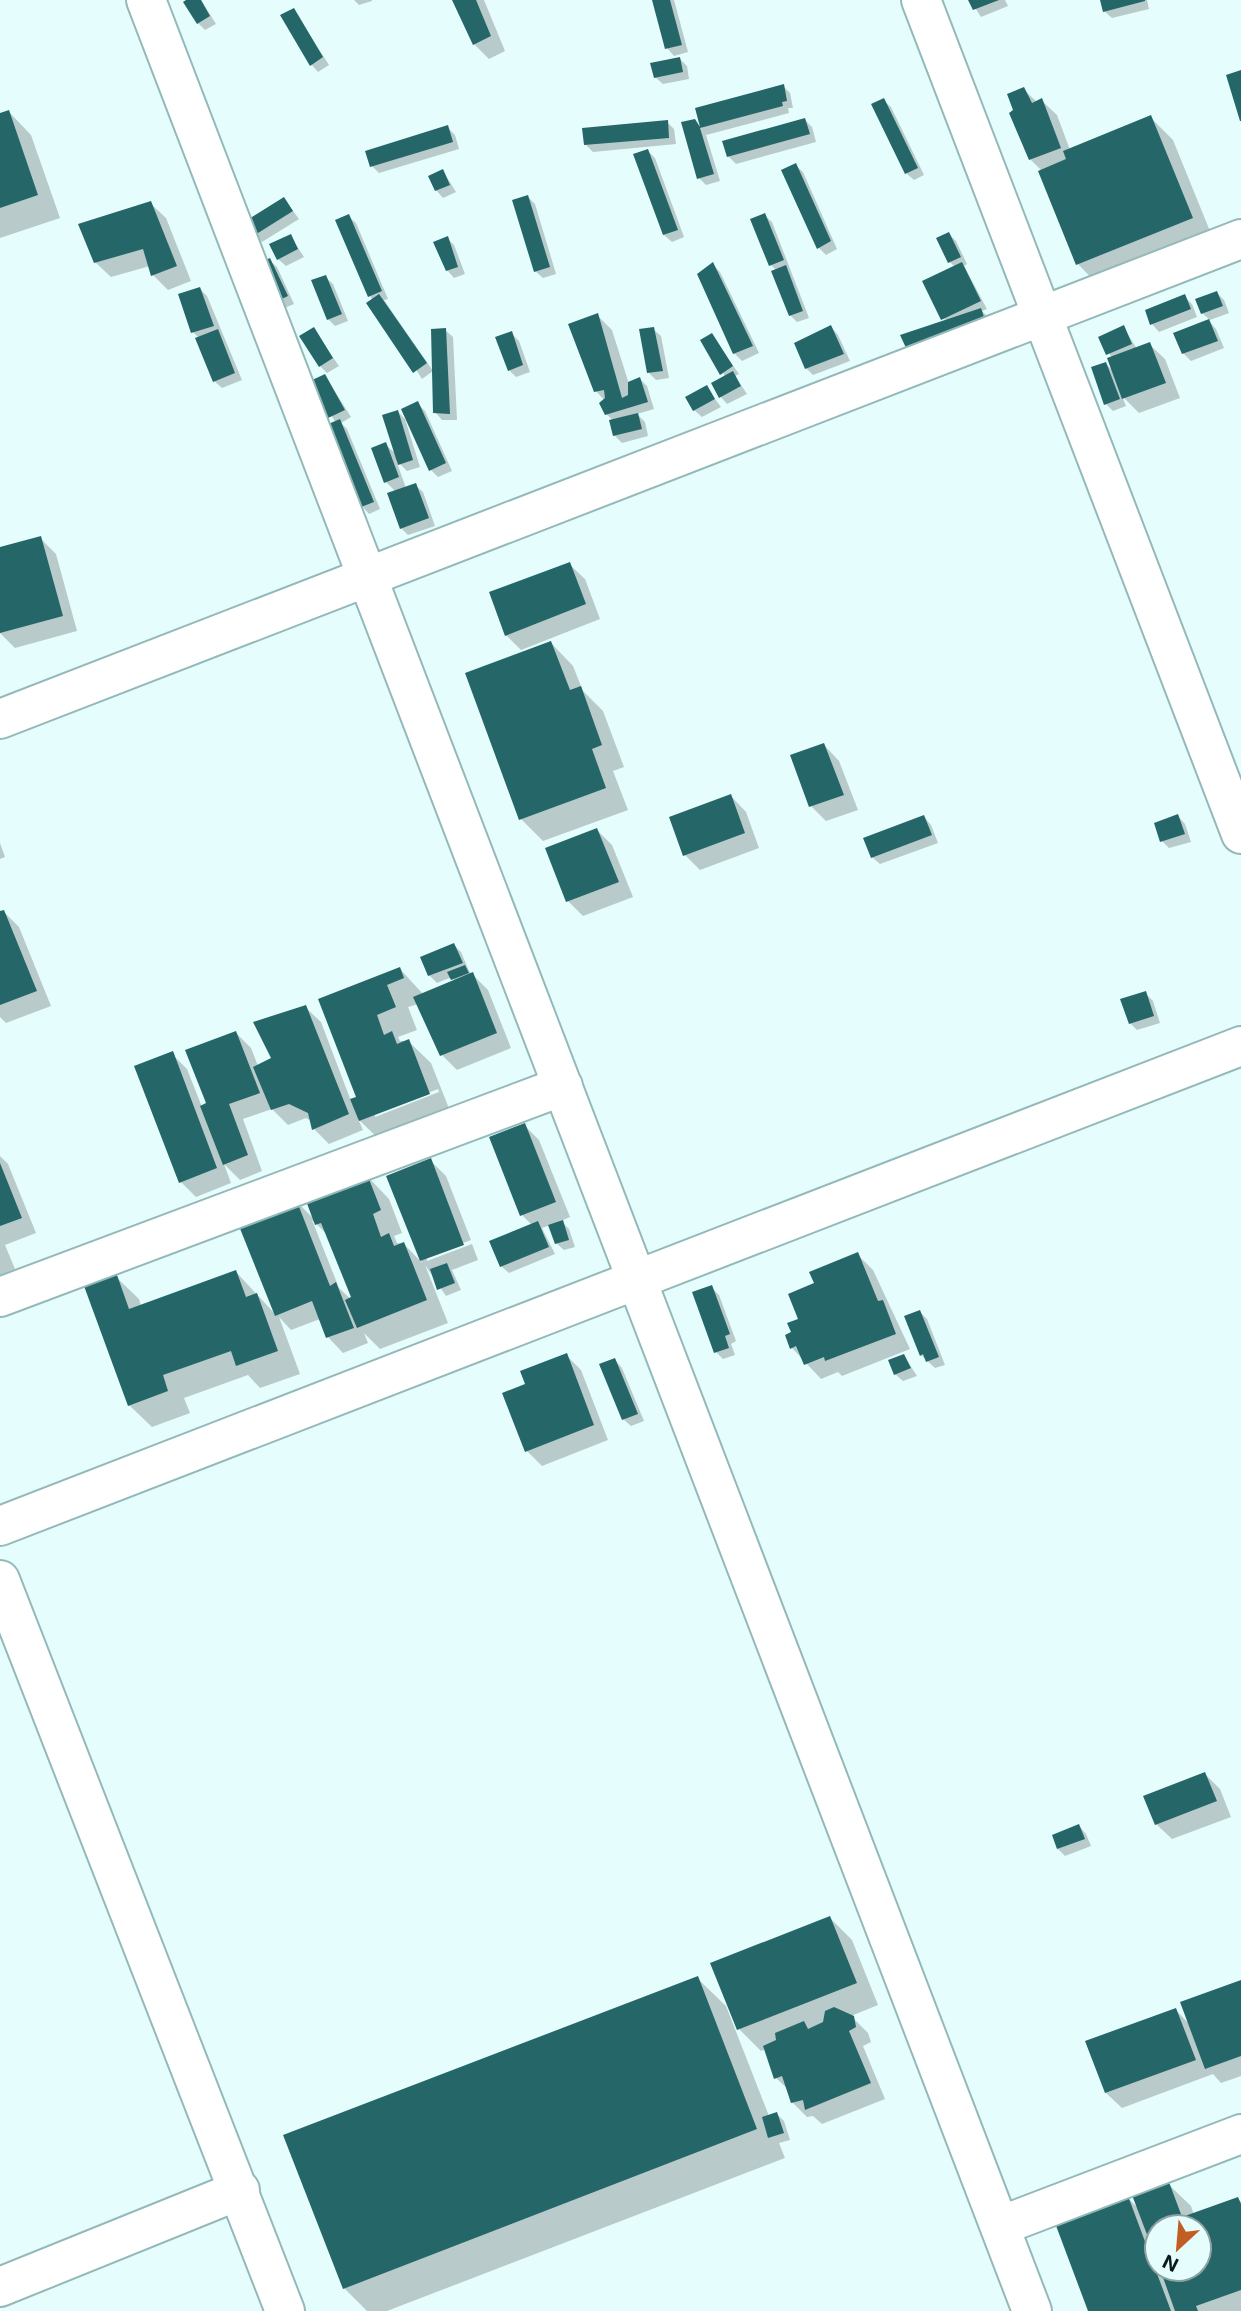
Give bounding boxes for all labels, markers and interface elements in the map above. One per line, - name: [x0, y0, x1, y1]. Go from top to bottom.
- north arrow: [1143, 2213, 1213, 2283]
- text: N: [1159, 2249, 1182, 2276]

